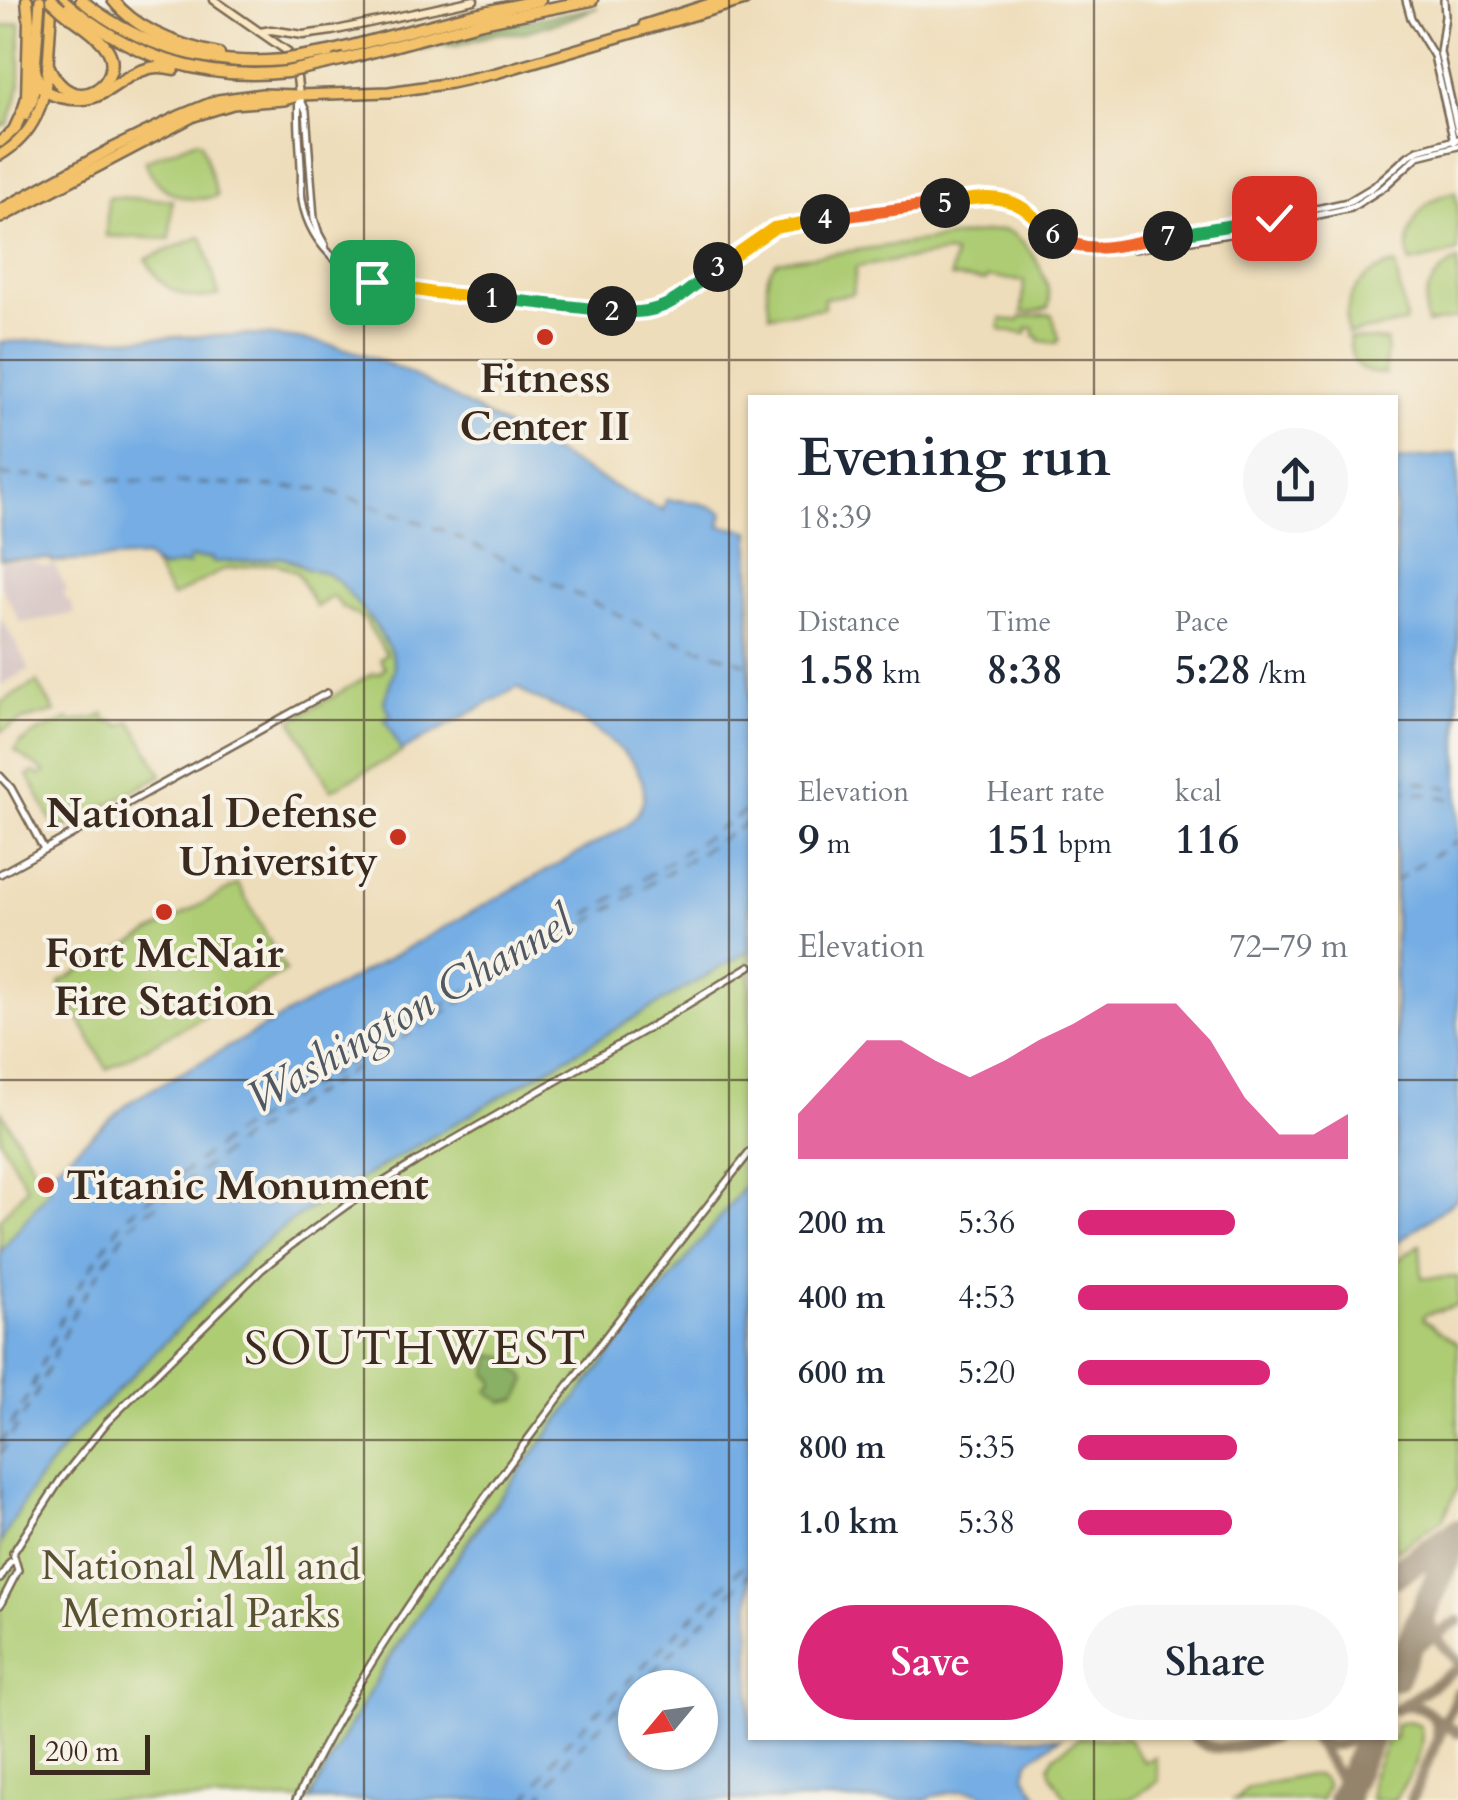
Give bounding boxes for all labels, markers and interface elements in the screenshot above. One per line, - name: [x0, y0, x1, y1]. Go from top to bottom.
- pin: [1232, 176, 1317, 261]
- pin: 5: [920, 178, 970, 228]
- text: 5: [938, 184, 952, 222]
- icon: check: [1247, 191, 1302, 246]
- pin: 4: [800, 194, 850, 244]
- text: 4: [818, 200, 832, 238]
- pin: 6: [1028, 209, 1078, 259]
- pin: 7: [1143, 211, 1193, 261]
- text: 6: [1046, 215, 1060, 253]
- text: 7: [1161, 217, 1175, 255]
- pin: [330, 240, 415, 325]
- pin: 3: [693, 242, 743, 292]
- text: 3: [711, 248, 725, 286]
- icon: arrive: [345, 255, 400, 310]
- pin: 1: [467, 273, 517, 323]
- text: 1: [485, 279, 499, 317]
- pin: 2: [587, 286, 637, 336]
- text: 2: [605, 292, 619, 330]
- marker: Fitness Center II: [534, 326, 556, 348]
- place label: Fitness Center II: [459, 350, 631, 455]
- text: Evening run: [798, 421, 1111, 495]
- button: share: [1243, 428, 1348, 533]
- text: 18:39: [798, 496, 872, 540]
- text: Distance: [798, 603, 900, 641]
- text: Time: [986, 603, 1051, 641]
- text: Pace: [1175, 603, 1229, 641]
- text: 1.58: [798, 641, 875, 698]
- text: 8:38: [986, 641, 1063, 698]
- text: 5:28: [1175, 641, 1251, 698]
- text: km: [875, 655, 921, 693]
- text: /km: [1251, 655, 1307, 693]
- text: Elevation: [798, 773, 909, 811]
- text: Heart rate: [986, 773, 1105, 811]
- text: kcal: [1175, 773, 1222, 811]
- place label: National Defense University: [46, 785, 378, 890]
- text: 9: [798, 811, 820, 868]
- text: 151: [986, 811, 1051, 868]
- text: 116: [1175, 811, 1239, 868]
- text: m: [820, 825, 851, 863]
- text: bpm: [1051, 825, 1112, 863]
- marker: National Defense University: [387, 826, 409, 848]
- water label: Washington Channel: [235, 891, 586, 1128]
- marker: Fort McNair Fire Station: [153, 901, 175, 923]
- place label: Fort McNair Fire Station: [44, 925, 284, 1030]
- text: Elevation: [798, 925, 925, 969]
- text: 72–79 m: [1229, 925, 1348, 969]
- place label: Titanic Monument: [66, 1157, 429, 1214]
- marker: Titanic Monument: [35, 1174, 57, 1196]
- text: 200 m: [798, 1201, 885, 1245]
- text: 5:36: [958, 1201, 1015, 1245]
- text: 400 m: [798, 1276, 885, 1320]
- text: 4:53: [958, 1276, 1015, 1320]
- district label: SOUTHWEST: [244, 1316, 588, 1381]
- text: 600 m: [798, 1351, 885, 1395]
- text: 5:20: [958, 1351, 1015, 1395]
- text: 800 m: [798, 1426, 885, 1470]
- text: 5:35: [958, 1426, 1015, 1470]
- text: 1.0 km: [798, 1501, 898, 1545]
- text: 5:38: [958, 1501, 1015, 1545]
- park label: National Mall and Memorial Parks: [41, 1537, 361, 1642]
- button: Save: [798, 1605, 1063, 1720]
- button: Share: [1083, 1605, 1348, 1720]
- north arrow: [618, 1670, 718, 1770]
- map controls: [618, 1670, 718, 1770]
- scale bar: [30, 1730, 150, 1774]
- text: 200 m: [45, 1733, 119, 1771]

